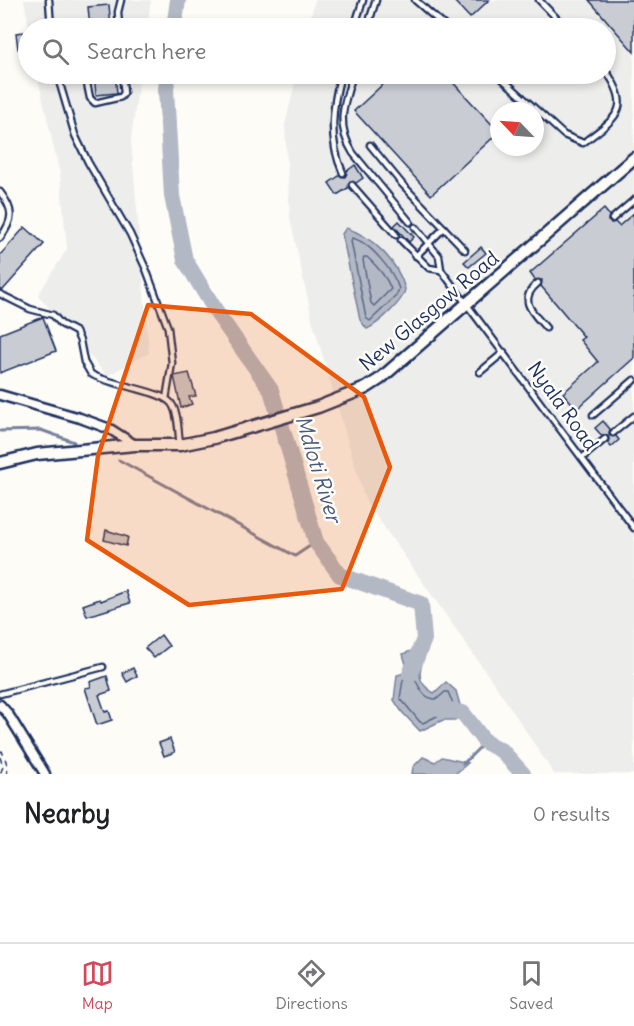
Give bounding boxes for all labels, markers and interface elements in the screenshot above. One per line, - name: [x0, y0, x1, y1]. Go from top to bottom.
- search box: [18, 18, 616, 84]
- icon: search: [39, 35, 72, 68]
- text: Search here: [87, 37, 206, 65]
- north arrow: [490, 102, 544, 156]
- street label: New Glasgow Road: [354, 245, 504, 376]
- street label: Nyala Road: [523, 356, 604, 455]
- water label: Mdloti River: [289, 412, 348, 528]
- text: Nearby: [24, 797, 110, 830]
- text: 0 results: [533, 801, 610, 826]
- tab: Map: [81, 957, 114, 1013]
- tab: Directions: [275, 957, 348, 1013]
- tab: Saved: [509, 957, 553, 1013]

